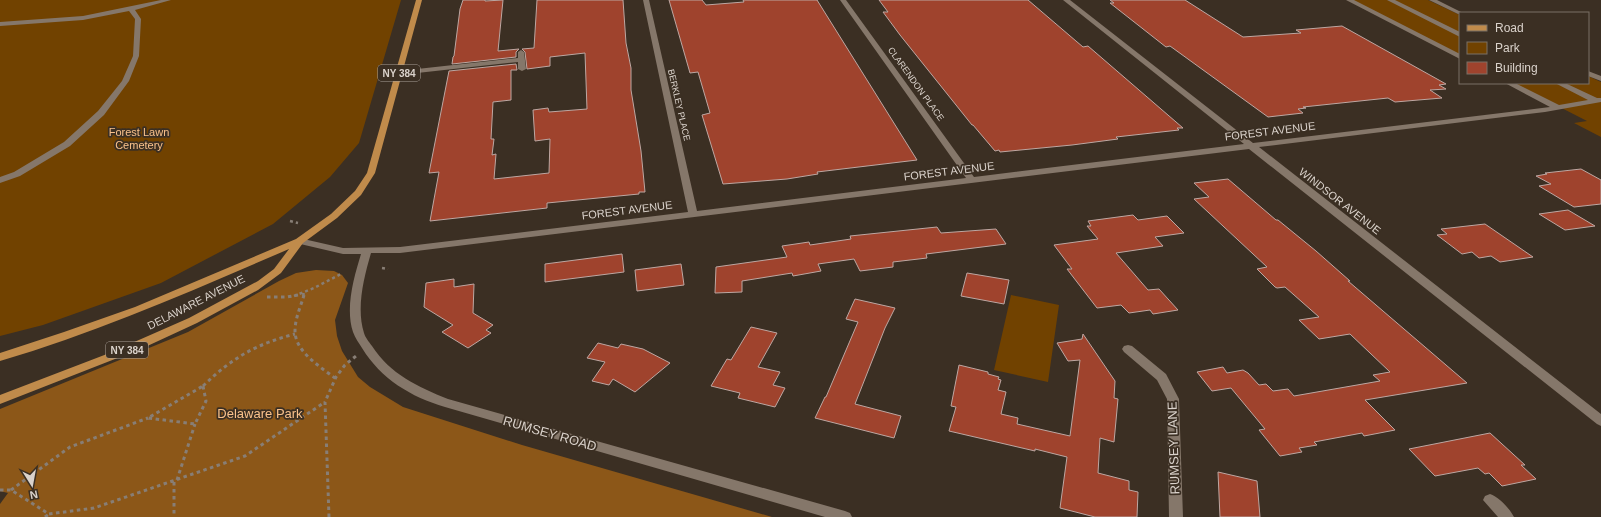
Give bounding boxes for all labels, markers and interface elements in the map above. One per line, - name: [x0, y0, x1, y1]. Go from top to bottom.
- legend: [1459, 12, 1589, 84]
- text: Road: [1495, 21, 1524, 35]
- text: Park: [1495, 41, 1521, 55]
- street label: CLARENDON PLACE: [886, 45, 946, 123]
- text: Building: [1495, 61, 1538, 75]
- road number: NY 384: [378, 65, 420, 81]
- street label: BERKLEY PLACE: [666, 68, 692, 142]
- street label: FOREST AVENUE: [1224, 119, 1316, 143]
- park label: Forest Lawn Cemetery: [109, 126, 169, 151]
- street label: FOREST AVENUE: [903, 159, 995, 183]
- street label: WINDSOR AVENUE: [1297, 165, 1383, 237]
- street label: FOREST AVENUE: [581, 198, 673, 222]
- street label: DELAWARE AVENUE: [145, 272, 247, 332]
- road number: NY 384: [106, 342, 148, 358]
- street label: RUMSEY LANE: [1164, 401, 1183, 495]
- park label: Delaware Park: [217, 406, 303, 421]
- street label: RUMSEY ROAD: [501, 413, 598, 454]
- north arrow: [12, 465, 52, 505]
- text: N: [29, 488, 39, 501]

